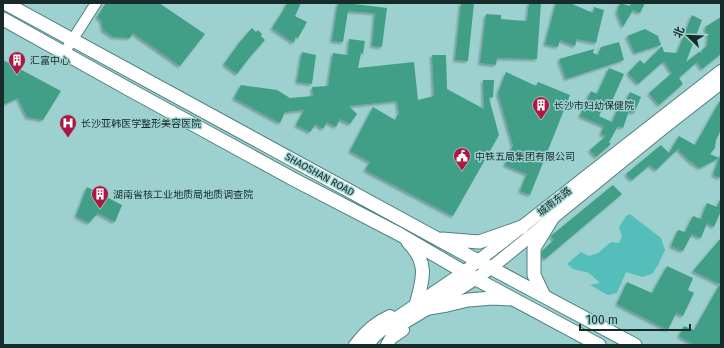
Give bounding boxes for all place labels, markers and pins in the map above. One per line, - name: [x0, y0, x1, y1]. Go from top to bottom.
- building icon: 汇富中心: [7, 50, 27, 75]
- place label: 汇富中心: [30, 55, 70, 67]
- building icon: 长沙市妇幼保健院: [531, 95, 551, 120]
- place label: 长沙市妇幼保健院: [554, 100, 634, 112]
- hospital icon: 长沙亚韩医学整形美容医院: [58, 113, 78, 138]
- place label: 长沙亚韩医学整形美容医院: [81, 118, 201, 130]
- public building icon: 中铁五局集团有限公司: [452, 146, 472, 171]
- place label: 中铁五局集团有限公司: [475, 151, 575, 163]
- building icon: 湖南省核工业地质局地质调查院: [90, 184, 110, 209]
- place label: 湖南省核工业地质局地质调查院: [113, 189, 253, 201]

